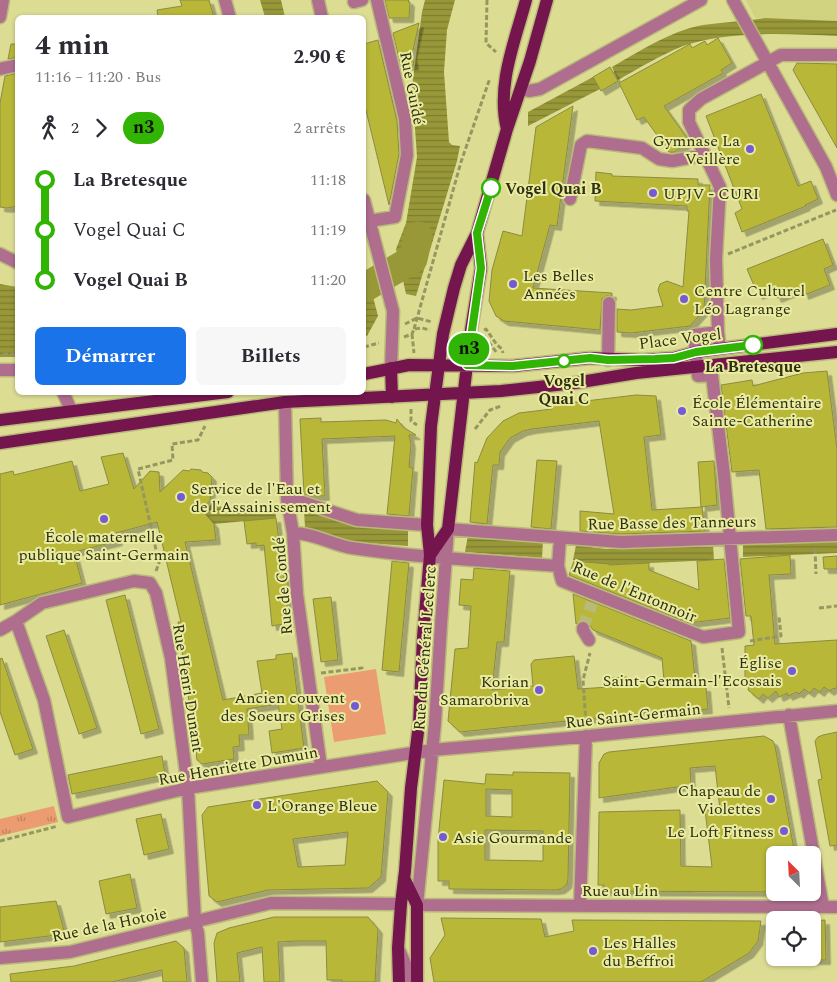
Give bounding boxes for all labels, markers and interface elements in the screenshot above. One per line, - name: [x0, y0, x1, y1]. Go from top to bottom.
- text: 4 min: [35, 24, 110, 67]
- text: 2.90 €: [294, 43, 346, 72]
- street label: Rue Guidé: [393, 49, 431, 127]
- text: 11:16 – 11:20 · Bus: [35, 65, 161, 89]
- icon: walk: [35, 114, 63, 142]
- icon: forward: [87, 114, 115, 142]
- text: n3: [133, 114, 154, 141]
- text: 2: [71, 116, 79, 140]
- text: 2 arrêts: [293, 116, 346, 140]
- place label: Gymnase La Veillère: [653, 129, 740, 171]
- marker: Gymnase La Veillère: [744, 143, 756, 155]
- text: La Bretesque: [73, 166, 187, 195]
- text: 11:18: [310, 168, 346, 192]
- place label: Vogel Quai B: [505, 177, 602, 201]
- marker: Vogel Quai B: [481, 178, 501, 198]
- place label: UPJV - CURI: [663, 182, 759, 206]
- marker: UPJV - CURI: [647, 187, 659, 199]
- text: Vogel Quai C: [73, 216, 186, 245]
- text: 11:19: [310, 218, 346, 242]
- place label: Les Belles Années: [523, 264, 594, 306]
- text: Vogel Quai B: [73, 266, 188, 295]
- text: 11:20: [310, 268, 346, 292]
- marker: Les Belles Années: [507, 278, 519, 290]
- place label: Centre Culturel Léo Lagrange: [694, 279, 805, 321]
- marker: Centre Culturel Léo Lagrange: [678, 293, 690, 305]
- street label: Place Vogel: [638, 322, 723, 356]
- button: Démarrer: [35, 327, 186, 385]
- button: Billets: [196, 327, 346, 385]
- line badge: n3: [446, 333, 492, 365]
- text: n3: [458, 335, 480, 362]
- marker: La Bretesque: [743, 335, 763, 355]
- marker: Vogel Quai C: [557, 354, 571, 368]
- place label: La Bretesque: [705, 355, 801, 379]
- place label: Vogel Quai C: [538, 369, 590, 411]
- place label: École Élémentaire Sainte-Catherine: [692, 391, 821, 433]
- marker: École Élémentaire Sainte-Catherine: [676, 405, 688, 417]
- place label: Service de l'Eau et de l'Assainissement: [191, 477, 331, 519]
- marker: Service de l'Eau et de l'Assainissement: [175, 491, 187, 503]
- street label: Rue Basse des Tanneurs: [587, 510, 757, 536]
- marker: École maternelle publique Saint-Germain: [98, 513, 110, 525]
- place label: École maternelle publique Saint-Germain: [19, 525, 189, 567]
- street label: Rue de Condé: [267, 536, 299, 636]
- street label: Rue de l'Entonnoir: [569, 555, 701, 629]
- street label: Rue du Général Leclerc: [407, 565, 443, 731]
- street label: Rue Henri Dunant: [166, 622, 210, 755]
- place label: Église Saint-Germain-l'Ecossais: [603, 651, 782, 693]
- marker: Église Saint-Germain-l'Ecossais: [786, 665, 798, 677]
- place label: Korian Samarobriva: [440, 670, 529, 712]
- marker: Korian Samarobriva: [533, 684, 545, 696]
- place label: Ancien couvent des Soeurs Grises: [221, 686, 345, 728]
- street label: Rue Saint-Germain: [564, 697, 702, 735]
- marker: Ancien couvent des Soeurs Grises: [349, 700, 361, 712]
- street label: Rue Henriette Dumuin: [156, 740, 320, 792]
- place label: Chapeau de Violettes: [678, 779, 761, 821]
- marker: Chapeau de Violettes: [765, 793, 777, 805]
- place label: L'Orange Bleue: [267, 794, 377, 818]
- marker: L'Orange Bleue: [251, 799, 263, 811]
- place label: Le Loft Fitness: [667, 820, 774, 844]
- marker: Le Loft Fitness: [778, 825, 790, 837]
- place label: Asie Gourmande: [453, 826, 572, 850]
- marker: Asie Gourmande: [437, 831, 449, 843]
- north arrow: [766, 846, 821, 901]
- map controls: [766, 846, 821, 966]
- street label: Rue au Lin: [582, 879, 658, 903]
- street label: Rue de la Hotoie: [49, 901, 169, 949]
- button: locate: [766, 911, 821, 966]
- place label: Les Halles du Beffroi: [603, 931, 677, 973]
- marker: Les Halles du Beffroi: [587, 945, 599, 957]

